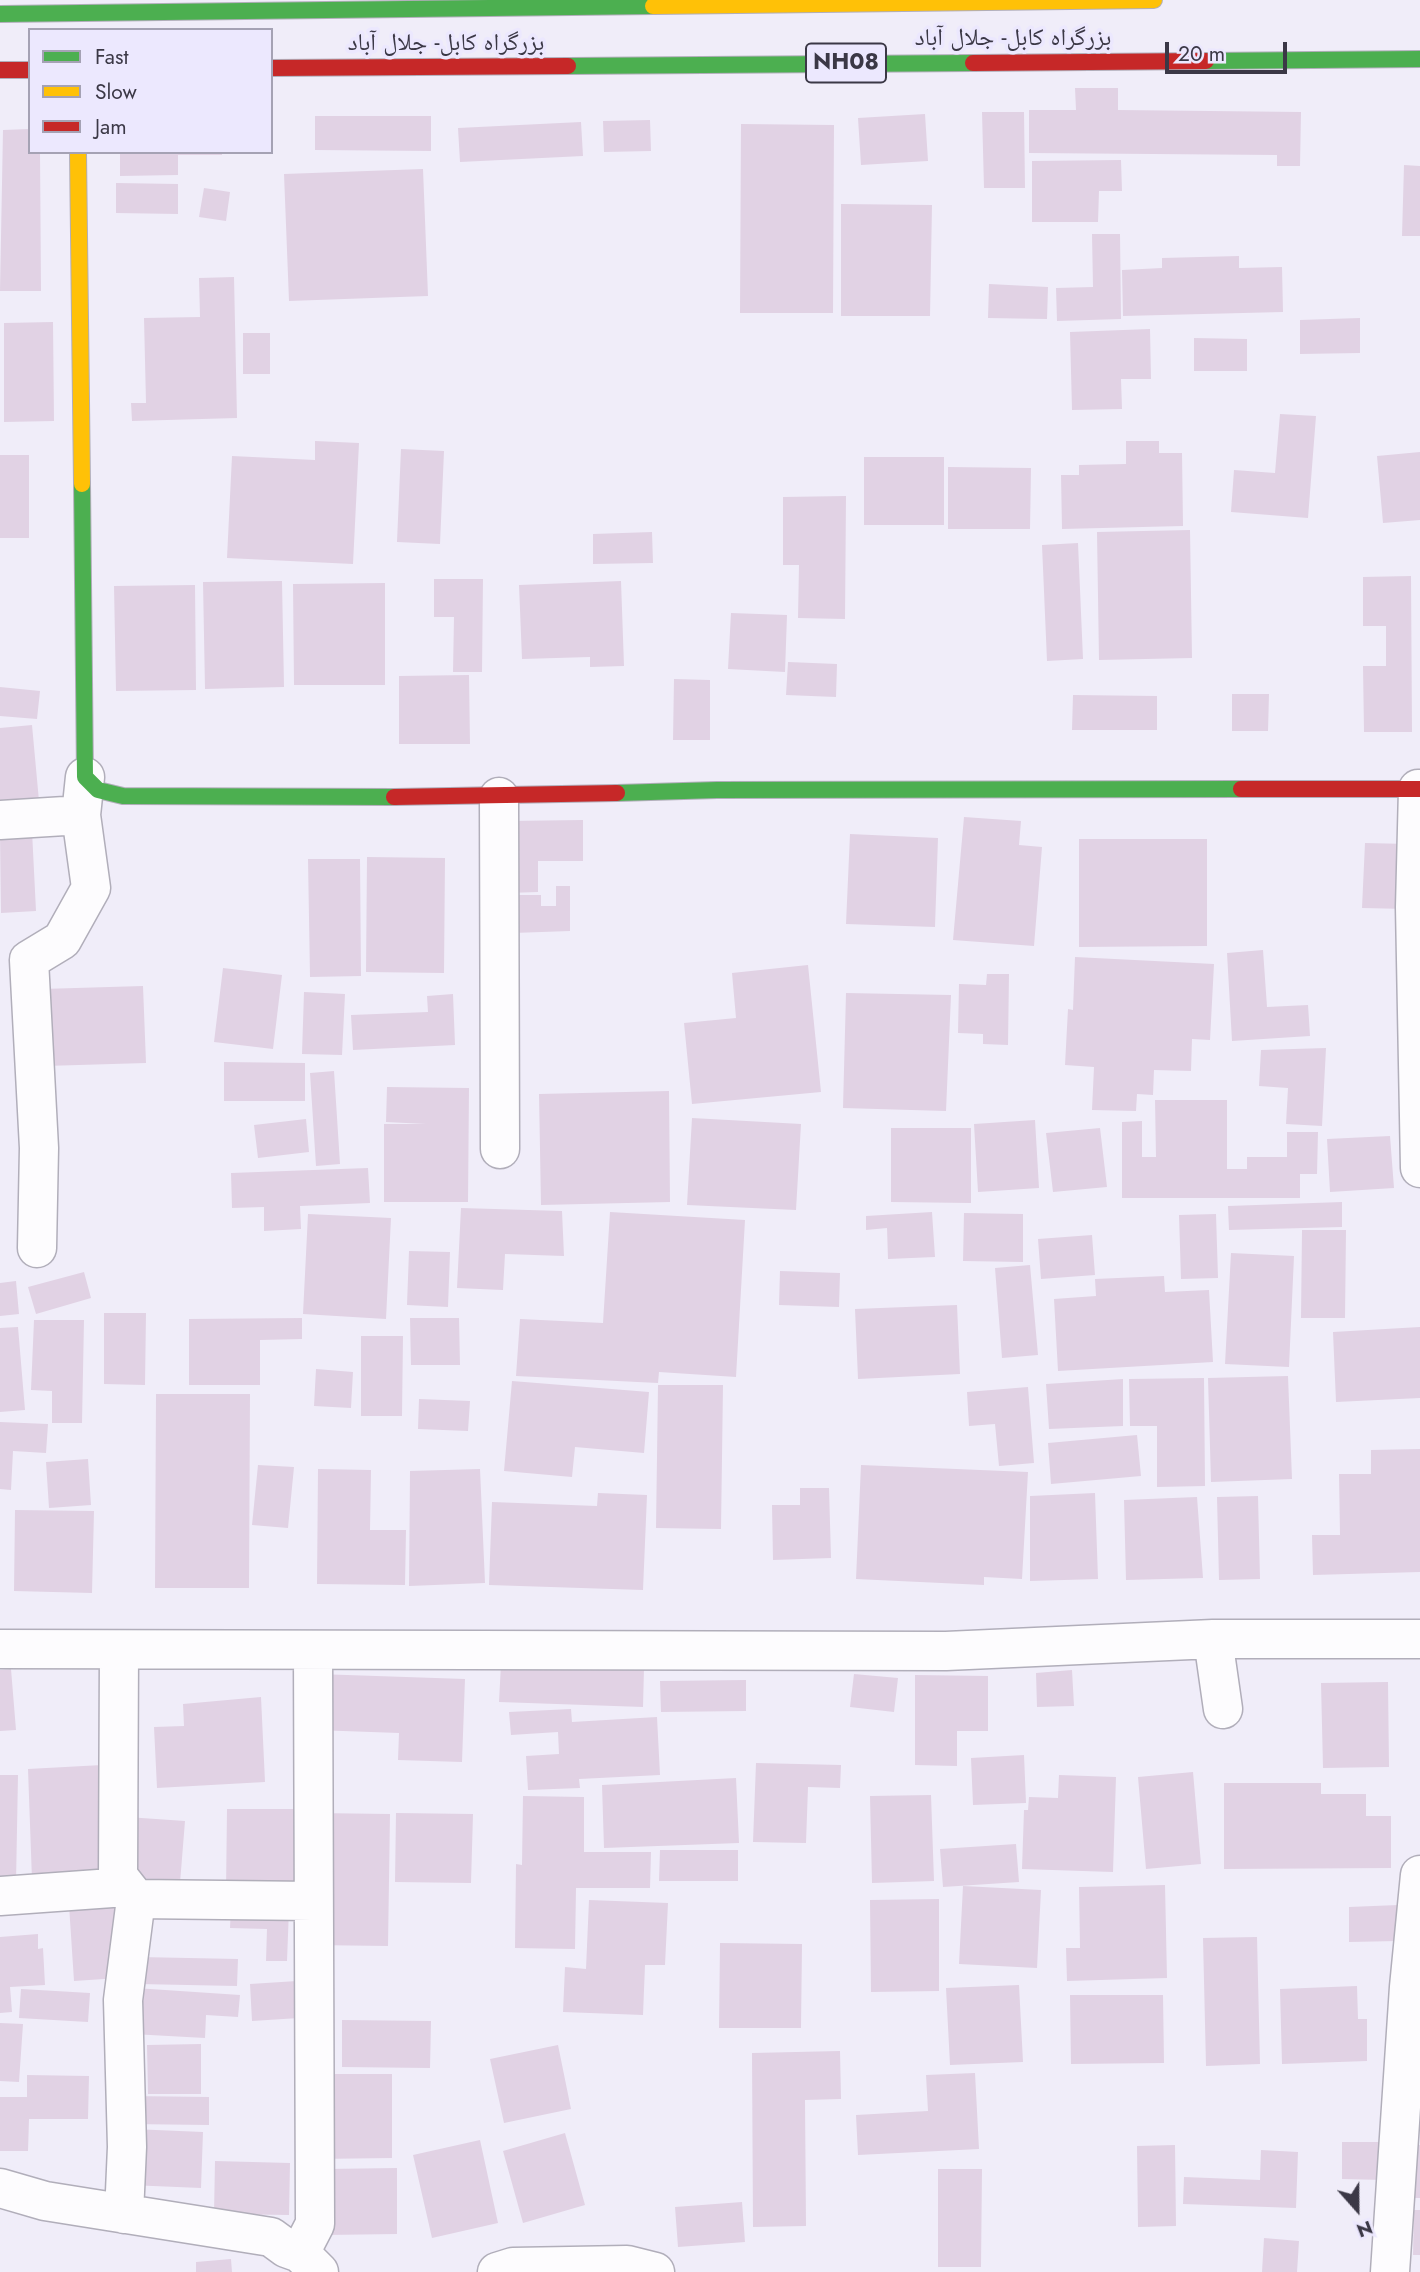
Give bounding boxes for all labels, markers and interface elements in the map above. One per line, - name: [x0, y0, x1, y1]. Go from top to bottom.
- street label: بزرگراه کابل- جلال آباد: [915, 25, 1111, 53]
- legend: [28, 28, 273, 154]
- scale bar: [1168, 28, 1290, 72]
- street label: بزرگراه کابل- جلال آباد: [348, 30, 544, 58]
- text: 20 m: [1178, 39, 1225, 69]
- text: Fast: [95, 42, 128, 72]
- road number: NH08: [806, 44, 886, 82]
- text: Slow: [95, 77, 137, 107]
- text: Jam: [95, 112, 127, 142]
- north arrow: [1322, 2174, 1392, 2244]
- text: N: [1353, 2214, 1377, 2244]

